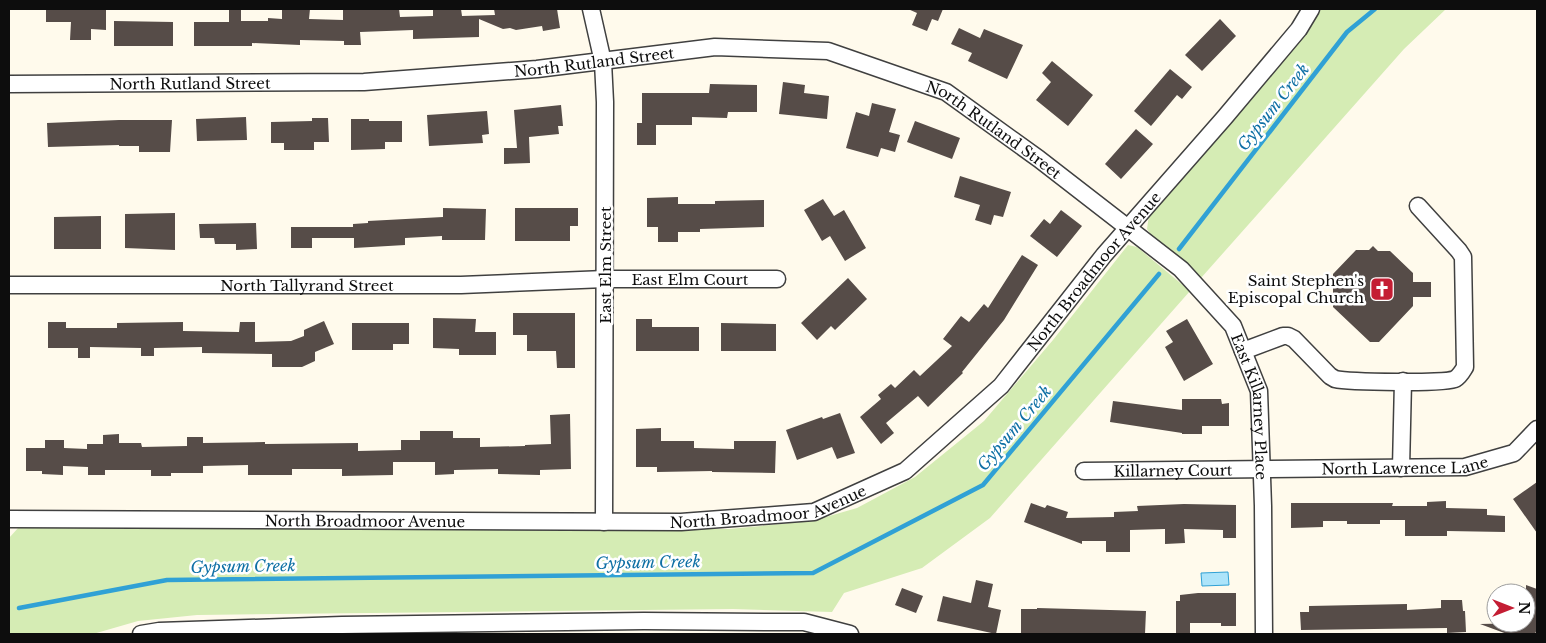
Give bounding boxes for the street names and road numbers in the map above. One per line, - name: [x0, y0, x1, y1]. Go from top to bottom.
- street label: North Rutland Street: [513, 43, 676, 80]
- street label: North Rutland Street: [109, 73, 271, 93]
- street label: North Rutland Street: [924, 76, 1066, 183]
- street label: North Broadmoor Avenue: [1023, 188, 1165, 355]
- street label: East Elm Street: [596, 206, 615, 324]
- street label: East Elm Court: [631, 270, 749, 289]
- street label: North Tallyrand Street: [220, 276, 394, 295]
- street label: East Killarney Place: [1227, 330, 1272, 480]
- street label: North Lawrence Lane: [1321, 451, 1490, 478]
- street label: Killarney Court: [1113, 460, 1233, 480]
- street label: North Broadmoor Avenue: [670, 480, 869, 532]
- street label: North Broadmoor Avenue: [265, 511, 465, 531]

